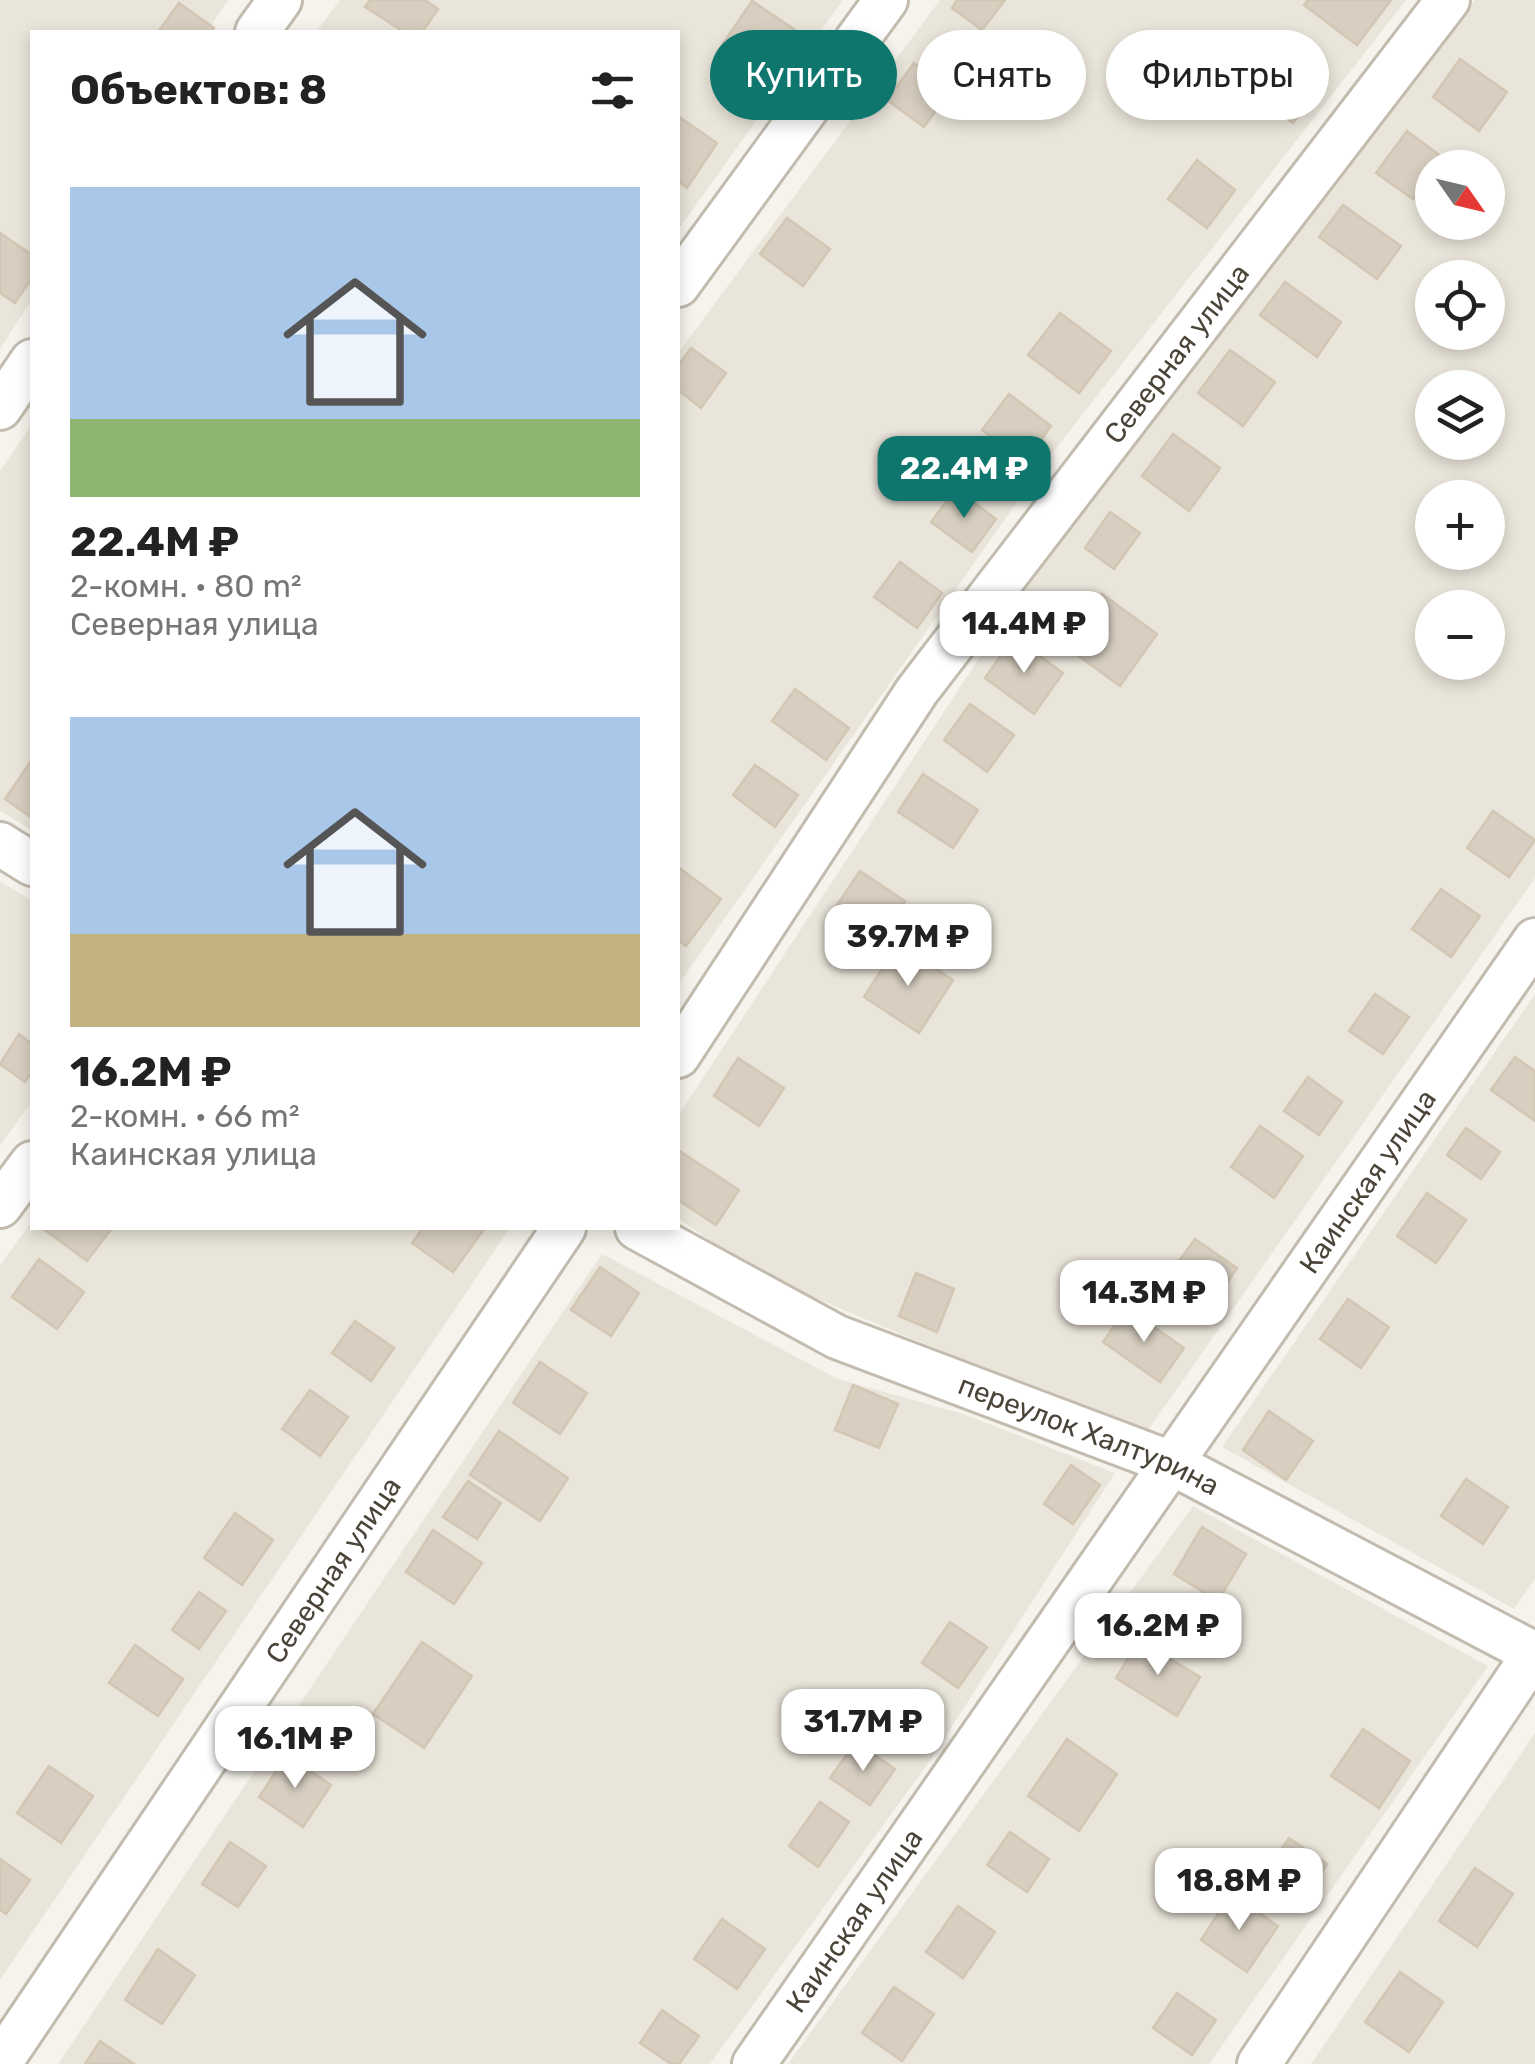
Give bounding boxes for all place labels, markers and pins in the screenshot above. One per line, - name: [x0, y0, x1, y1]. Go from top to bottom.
- pin: 22.4M ₽: [872, 436, 1056, 521]
- pin: 14.4M ₽: [932, 591, 1116, 676]
- pin: 39.7M ₽: [816, 904, 1000, 989]
- pin: 14.3M ₽: [1052, 1260, 1236, 1345]
- pin: 16.2M ₽: [1066, 1593, 1250, 1678]
- pin: 31.7M ₽: [771, 1689, 955, 1774]
- pin: 16.1M ₽: [203, 1706, 387, 1791]
- pin: 18.8M ₽: [1147, 1848, 1331, 1933]

